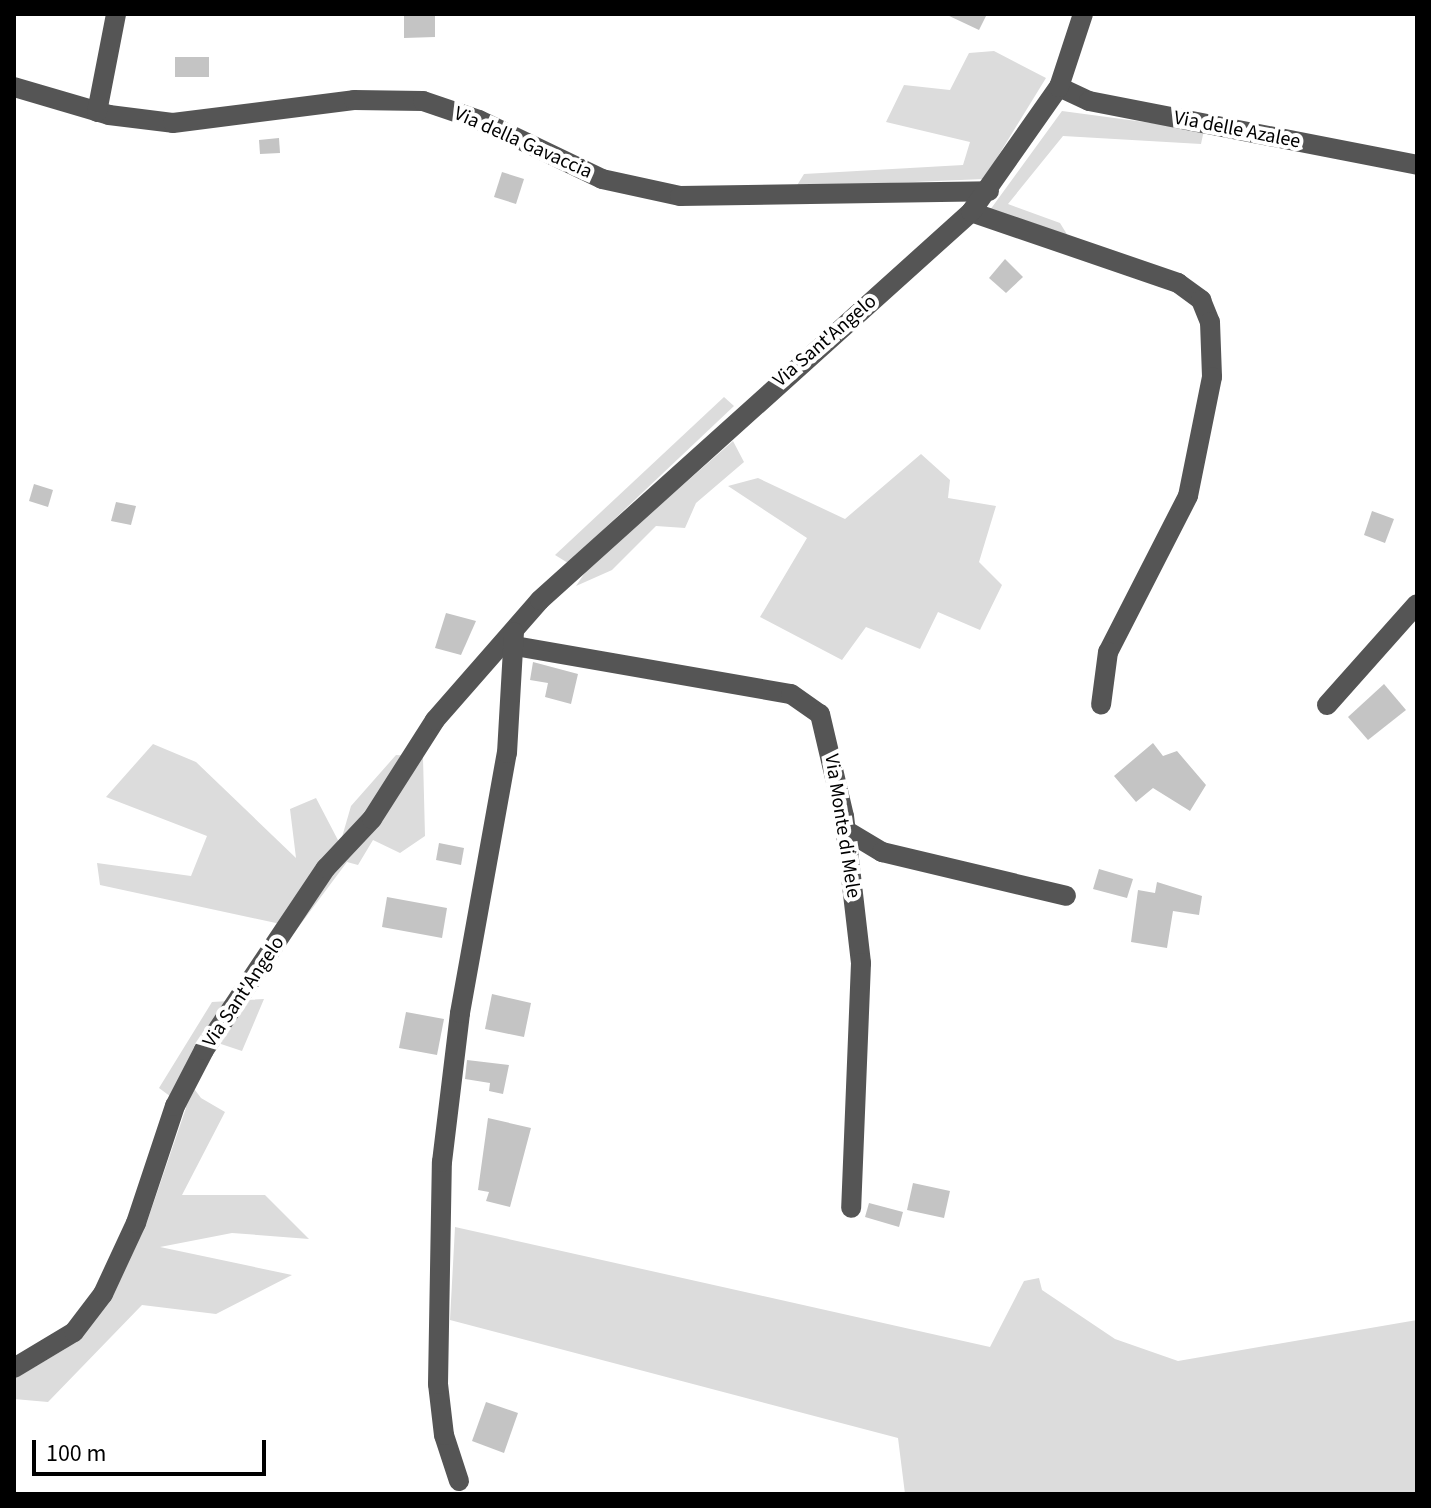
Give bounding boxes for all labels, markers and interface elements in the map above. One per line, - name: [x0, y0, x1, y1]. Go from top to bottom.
- street label: Via della Gavaccia: [450, 102, 596, 184]
- street label: Via delle Azalee: [1172, 106, 1302, 154]
- street label: Via Sant'Angelo: [768, 290, 882, 392]
- street label: Via Monte di Mele: [819, 752, 865, 900]
- street label: Via Sant'Angelo: [198, 932, 290, 1052]
- scale bar: [36, 1424, 270, 1474]
- text: 100 m: [46, 1436, 106, 1471]

